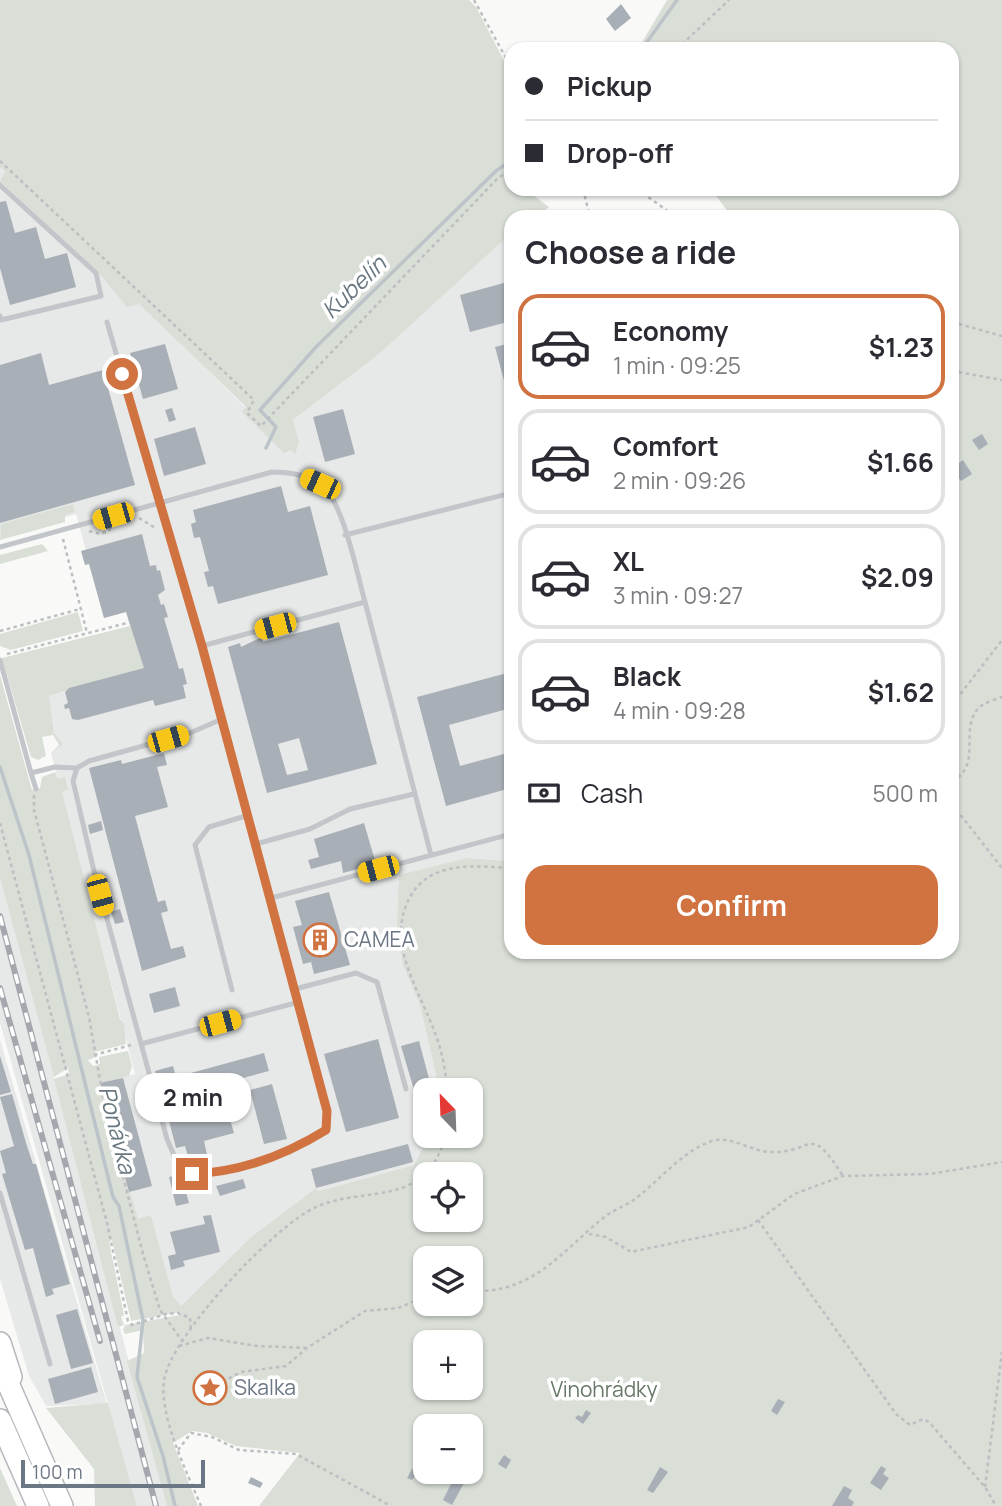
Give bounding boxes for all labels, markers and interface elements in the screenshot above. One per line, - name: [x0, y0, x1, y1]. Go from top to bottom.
- text: Pickup: [567, 68, 652, 104]
- text: Drop-off: [567, 135, 673, 171]
- text: Choose a ride: [525, 230, 736, 274]
- water label: Kubelín: [314, 247, 393, 325]
- text: Economy: [613, 313, 728, 349]
- icon: car: [529, 315, 592, 378]
- text: $1.23: [869, 329, 934, 365]
- text: 1 min · 09:25: [613, 349, 741, 381]
- route start: [106, 358, 138, 390]
- text: Comfort: [613, 428, 719, 464]
- icon: car: [529, 430, 592, 493]
- text: $1.66: [867, 444, 934, 480]
- text: 2 min · 09:26: [613, 464, 746, 496]
- car: [297, 466, 344, 502]
- car: [90, 500, 137, 532]
- text: XL: [613, 543, 644, 579]
- icon: car: [529, 545, 592, 608]
- text: $2.09: [861, 559, 934, 595]
- text: 3 min · 09:27: [613, 579, 743, 611]
- car: [252, 610, 299, 642]
- text: Black: [613, 658, 681, 694]
- icon: car: [529, 660, 592, 723]
- text: $1.62: [868, 674, 934, 710]
- text: 4 min · 09:28: [613, 694, 746, 726]
- car: [145, 723, 192, 755]
- icon: cash: [525, 774, 563, 812]
- text: Cash: [581, 775, 643, 811]
- text: 500 m: [873, 777, 938, 809]
- car: [355, 853, 402, 885]
- button: Confirm: [525, 865, 938, 945]
- car: [85, 872, 116, 918]
- building icon: CAMEA: [301, 921, 339, 959]
- place label: CAMEA: [344, 925, 415, 953]
- car: [197, 1007, 244, 1039]
- callout: 2 min: [134, 1072, 250, 1122]
- north arrow: [413, 1078, 483, 1148]
- map controls: [413, 1078, 483, 1484]
- text: 2 min: [163, 1081, 223, 1113]
- water label: Ponávka: [92, 1083, 145, 1178]
- route end: [176, 1158, 208, 1190]
- button: locate: [413, 1162, 483, 1232]
- button: layers: [413, 1246, 483, 1316]
- button: +: [413, 1330, 483, 1400]
- place icon: Skalka: [191, 1369, 229, 1407]
- place label: Skalka: [234, 1373, 296, 1401]
- park label: Vinohrádky: [550, 1375, 658, 1403]
- button: −: [413, 1414, 483, 1484]
- scale bar: [21, 1457, 205, 1489]
- text: 100 m: [32, 1459, 83, 1485]

